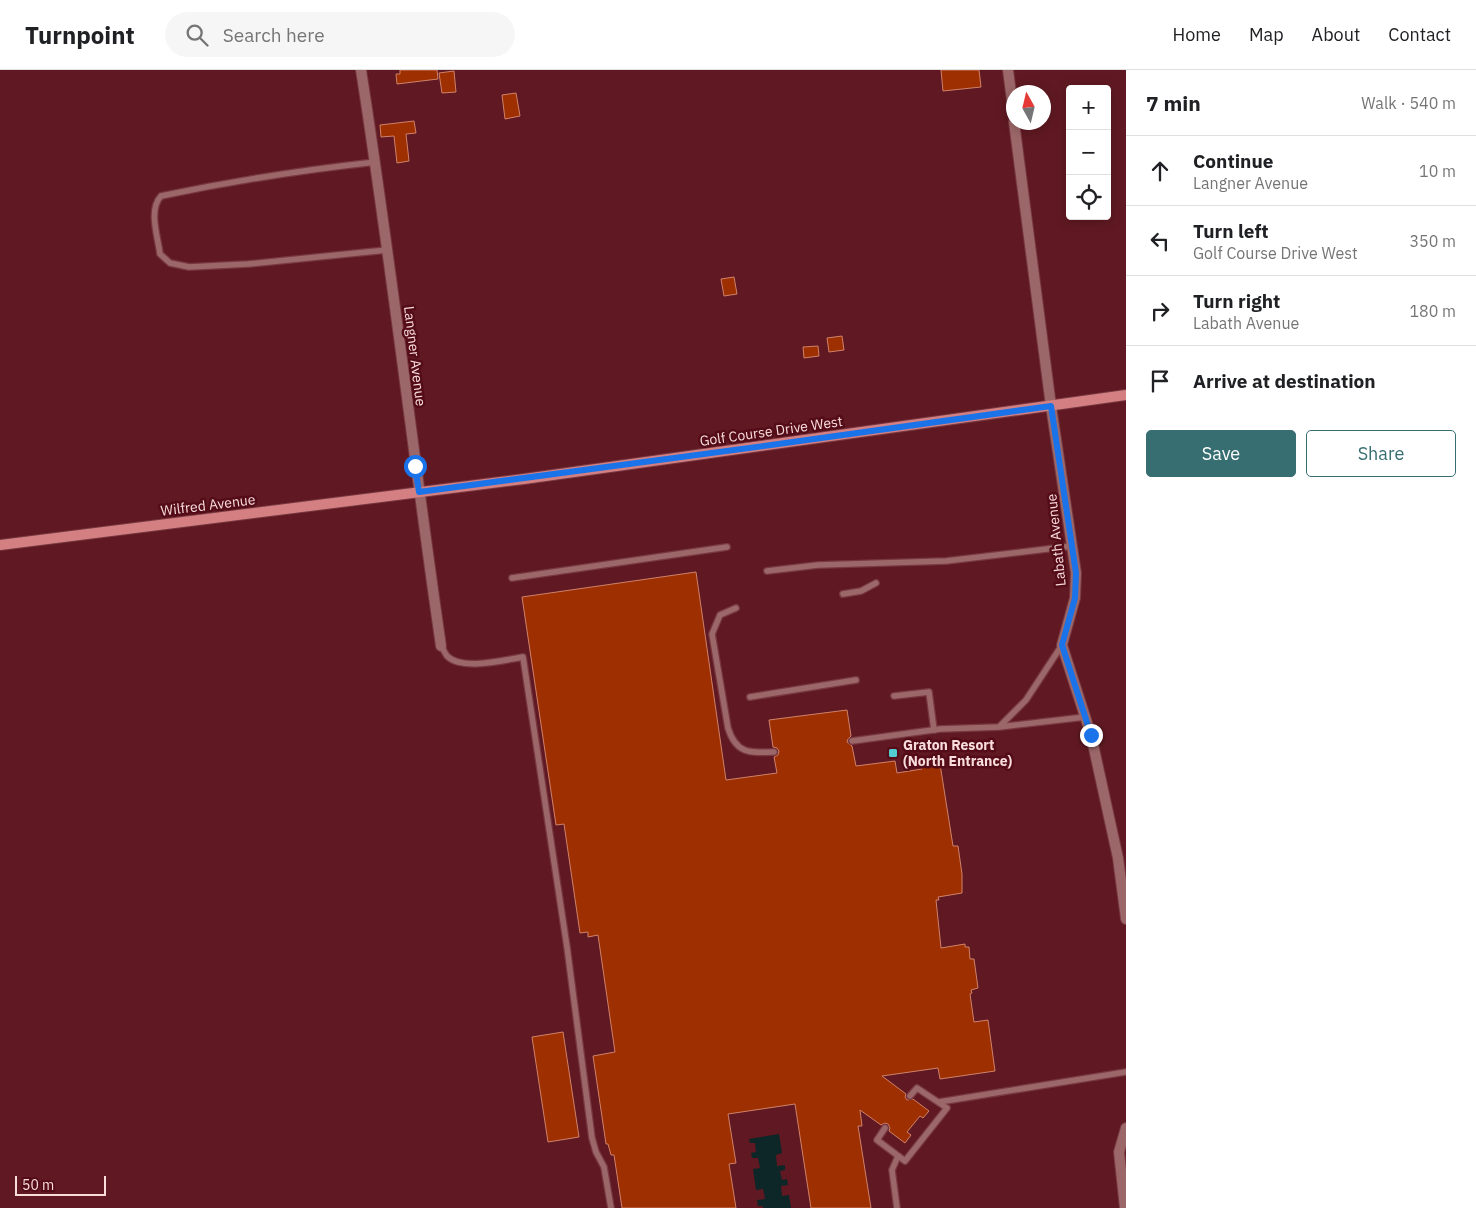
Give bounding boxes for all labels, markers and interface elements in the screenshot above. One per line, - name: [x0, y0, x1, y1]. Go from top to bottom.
- search box: [165, 12, 515, 57]
- text: Turnpoint: [25, 19, 135, 51]
- icon: search: [183, 21, 211, 49]
- text: Search here: [223, 23, 325, 47]
- text: Home: [1173, 23, 1221, 46]
- text: Map: [1249, 23, 1284, 46]
- text: About: [1312, 23, 1360, 46]
- text: Contact: [1388, 23, 1451, 46]
- north arrow: [1006, 85, 1051, 130]
- map controls: [1066, 85, 1111, 220]
- button: +: [1066, 85, 1111, 130]
- text: 7 min: [1146, 89, 1201, 117]
- text: Walk · 540 m: [1361, 93, 1456, 113]
- button: −: [1066, 130, 1111, 175]
- text: Continue: [1193, 149, 1273, 173]
- icon: ahead: [1146, 157, 1174, 185]
- text: 10 m: [1419, 161, 1456, 181]
- text: Langner Avenue: [1193, 173, 1308, 193]
- button: locate: [1066, 175, 1111, 220]
- text: Turn left: [1193, 219, 1269, 243]
- icon: left: [1146, 227, 1174, 255]
- text: 350 m: [1409, 231, 1456, 251]
- text: Golf Course Drive West: [1193, 243, 1358, 263]
- text: Turn right: [1193, 289, 1280, 313]
- icon: right: [1146, 297, 1174, 325]
- text: 180 m: [1409, 301, 1456, 321]
- street label: Langner Avenue: [400, 305, 430, 407]
- text: Labath Avenue: [1193, 313, 1299, 333]
- icon: arrive: [1146, 367, 1174, 395]
- text: Arrive at destination: [1193, 369, 1376, 393]
- street label: Golf Course Drive West: [698, 412, 844, 450]
- button: Save: [1146, 430, 1296, 477]
- button: Share: [1306, 430, 1456, 477]
- route start: [404, 455, 427, 478]
- street label: Wilfred Avenue: [160, 490, 257, 520]
- street label: Labath Avenue: [1042, 493, 1070, 587]
- route end: [1080, 724, 1103, 747]
- place label: Graton Resort (North Entrance): [903, 736, 1012, 770]
- marker: Graton Resort (North Entrance): [887, 747, 899, 759]
- scale bar: [15, 1173, 106, 1196]
- text: 50 m: [22, 1176, 54, 1194]

